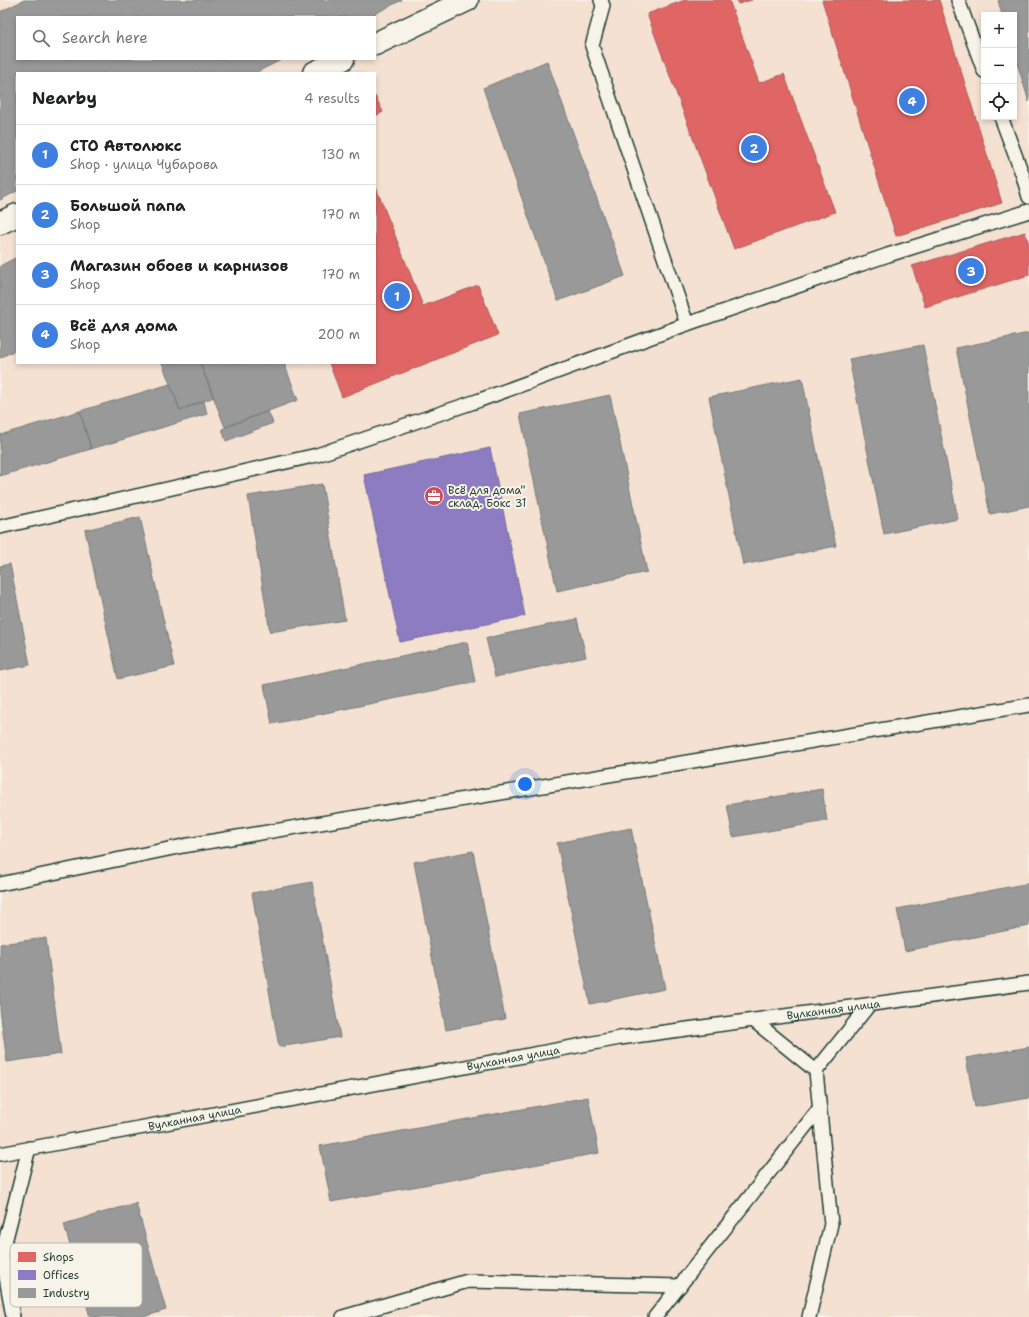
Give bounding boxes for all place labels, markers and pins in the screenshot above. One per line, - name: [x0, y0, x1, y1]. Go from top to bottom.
- pin: 4: [899, 86, 925, 116]
- pin: 2: [741, 133, 767, 163]
- pin: 3: [958, 256, 984, 286]
- pin: 1: [384, 281, 410, 311]
- place label: Всё для дома" склад. Бокс 31: [448, 483, 526, 511]
- office icon: Всё для дома" склад. Бокс 31: [423, 485, 445, 507]

